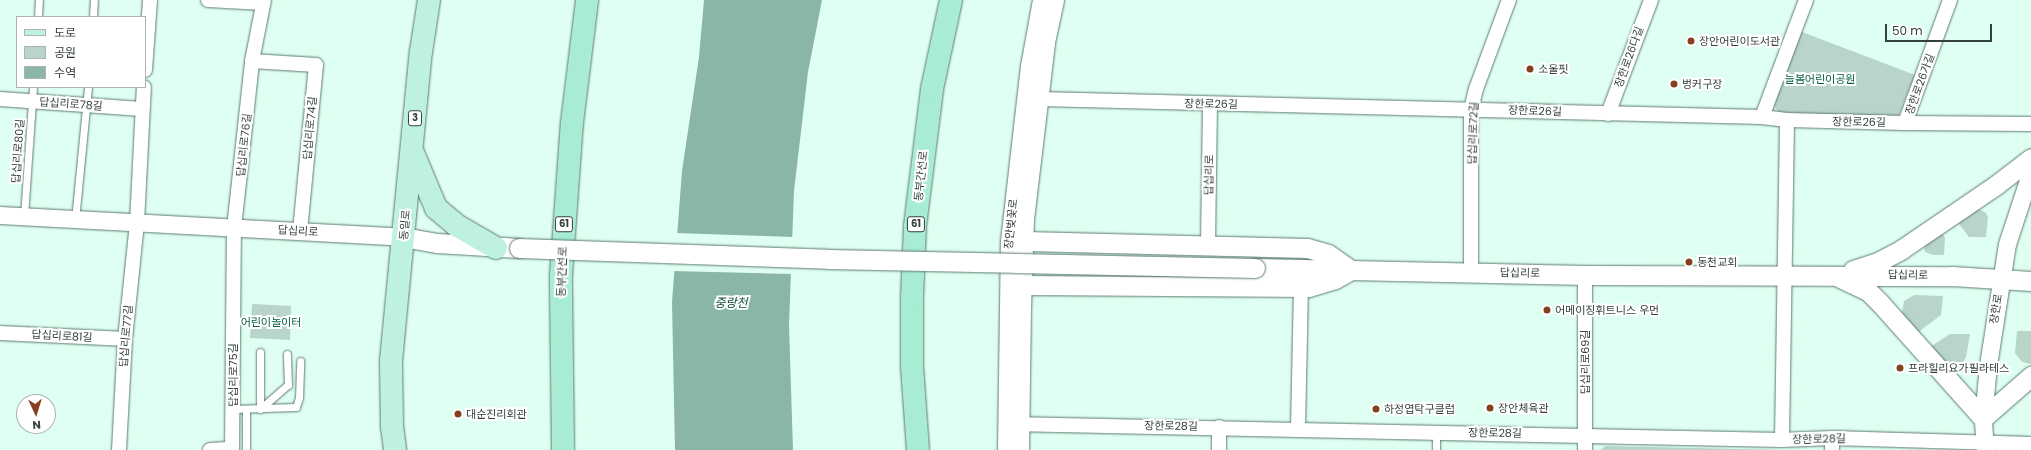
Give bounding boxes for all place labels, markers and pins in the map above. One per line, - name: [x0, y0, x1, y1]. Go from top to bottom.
- place label: 장안어린이도서관: [1699, 34, 1780, 48]
- marker: 장안어린이도서관: [1686, 36, 1696, 46]
- place label: 소울핏: [1538, 62, 1568, 76]
- marker: 소울핏: [1525, 64, 1535, 74]
- place label: 벙커구장: [1682, 77, 1722, 91]
- marker: 벙커구장: [1669, 79, 1679, 89]
- place label: 동천교회: [1697, 255, 1737, 269]
- marker: 동천교회: [1684, 257, 1694, 267]
- place label: 어메이징휘트니스 우먼: [1555, 303, 1659, 317]
- marker: 어메이징휘트니스 우먼: [1542, 305, 1552, 315]
- place label: 프라힐리요가필라테스: [1908, 361, 2009, 375]
- marker: 프라힐리요가필라테스: [1895, 363, 1905, 373]
- place label: 장안체육관: [1498, 401, 1549, 415]
- place label: 하정엽탁구클럽: [1384, 402, 1455, 416]
- marker: 장안체육관: [1485, 403, 1495, 413]
- marker: 하정엽탁구클럽: [1371, 404, 1381, 414]
- place label: 대순진리회관: [466, 407, 527, 421]
- marker: 대순진리회관: [453, 409, 463, 419]

